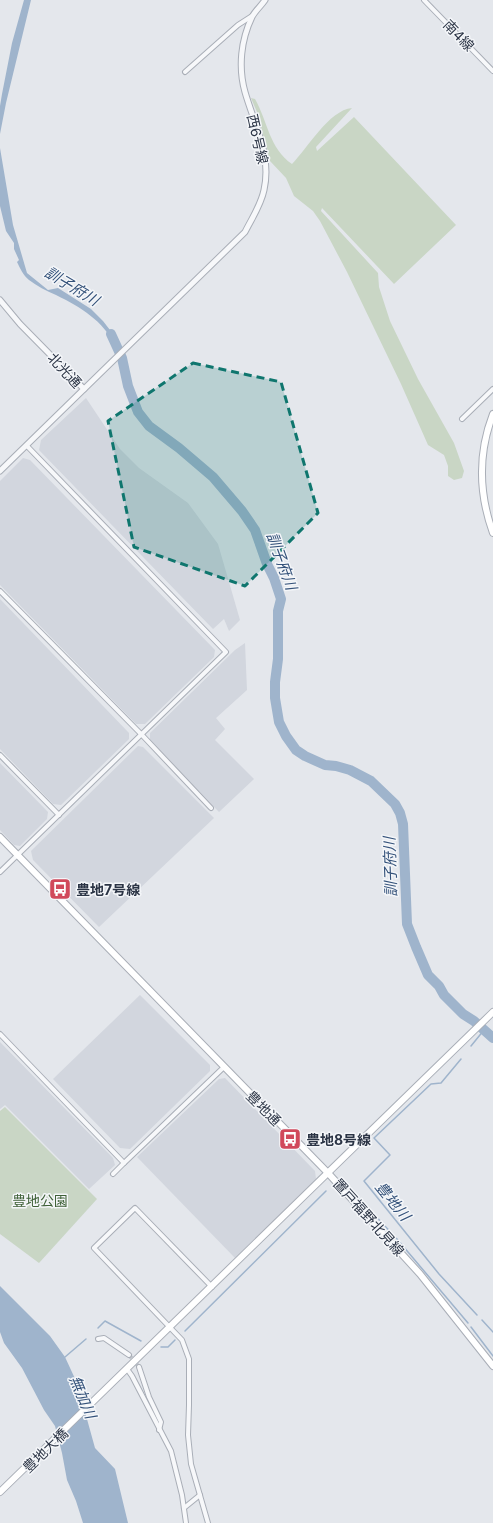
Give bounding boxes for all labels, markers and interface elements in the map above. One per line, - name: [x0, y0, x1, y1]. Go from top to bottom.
- street label: 南4線: [440, 16, 478, 54]
- street label: 西6号線: [244, 112, 272, 166]
- water label: 訓子府川: [41, 262, 104, 311]
- street label: 北光通: [44, 349, 86, 391]
- water label: 訓子府川: [263, 530, 302, 594]
- water label: 訓子府川: [379, 835, 401, 897]
- bus stop icon: 豊地7号線: [47, 876, 73, 902]
- place label: 豊地7号線: [76, 881, 140, 898]
- street label: 豊地通: [243, 1087, 285, 1129]
- bus stop icon: 豊地8号線: [277, 1126, 303, 1152]
- place label: 豊地8号線: [306, 1131, 371, 1148]
- street label: 置戸福野北見線: [330, 1175, 408, 1259]
- water label: 豊地川: [371, 1178, 416, 1226]
- park label: 豊地公園: [12, 1192, 68, 1209]
- water label: 無加川: [65, 1373, 101, 1423]
- street label: 豊地大橋: [19, 1424, 71, 1476]

